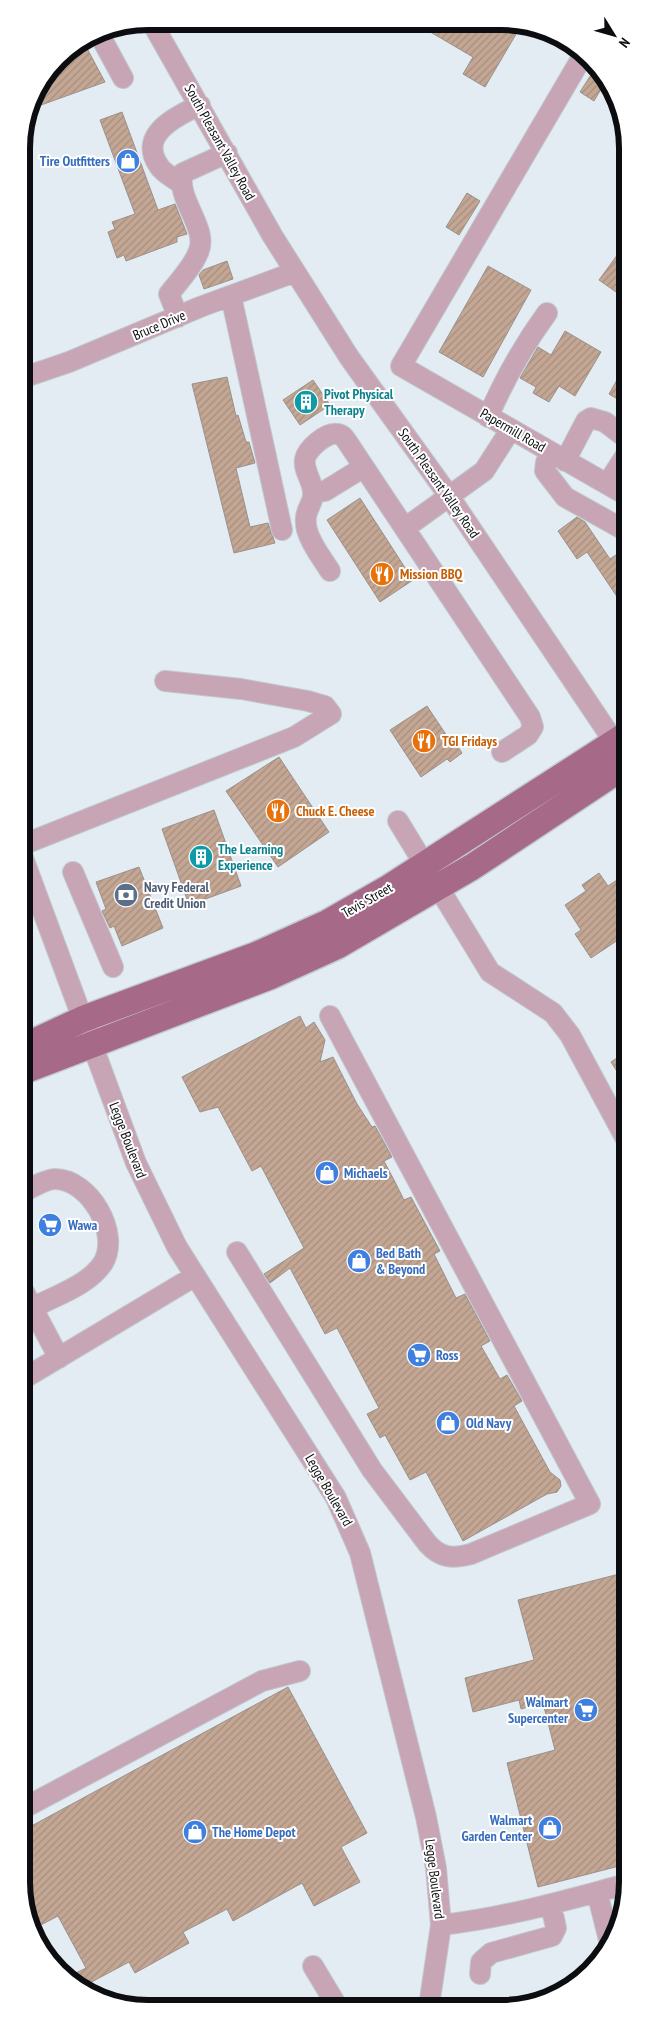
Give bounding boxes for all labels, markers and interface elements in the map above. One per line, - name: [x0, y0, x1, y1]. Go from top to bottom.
- north arrow: [589, 10, 639, 60]
- text: N: [615, 34, 634, 51]
- street label: South Pleasant Valley Road: [181, 81, 259, 203]
- shop icon: Tire Outfitters: [115, 148, 141, 174]
- place label: Tire Outfitters: [40, 152, 110, 170]
- street label: Bruce Drive: [130, 306, 188, 344]
- place label: Pivot Physical Therapy: [324, 385, 394, 419]
- building icon: Pivot Physical Therapy: [293, 389, 319, 415]
- street label: Papermill Road: [477, 404, 549, 456]
- street label: South Pleasant Valley Road: [394, 424, 484, 542]
- restaurant icon: Mission BBQ: [369, 561, 395, 587]
- place label: Mission BBQ: [400, 565, 464, 583]
- restaurant icon: TGI Fridays: [411, 728, 437, 754]
- place label: TGI Fridays: [442, 732, 497, 750]
- restaurant icon: Chuck E. Cheese: [265, 798, 291, 824]
- place label: Chuck E. Cheese: [296, 802, 375, 820]
- place label: The Learning Experience: [218, 840, 283, 874]
- building icon: The Learning Experience: [188, 844, 214, 870]
- place label: Navy Federal Credit Union: [144, 878, 210, 912]
- street label: Tevis Street: [338, 878, 396, 922]
- bank icon: Navy Federal Credit Union: [113, 882, 139, 908]
- street label: Legge Boulevard: [105, 1099, 151, 1181]
- shop icon: Michaels: [314, 1160, 340, 1186]
- place label: Michaels: [344, 1164, 388, 1182]
- supermarket icon: Wawa: [37, 1212, 63, 1238]
- place label: Wawa: [67, 1216, 98, 1234]
- place label: Bed Bath & Beyond: [376, 1244, 425, 1278]
- shop icon: Bed Bath & Beyond: [346, 1248, 372, 1274]
- supermarket icon: Ross: [406, 1342, 432, 1368]
- place label: Ross: [436, 1346, 459, 1364]
- shop icon: Old Navy: [435, 1410, 461, 1436]
- place label: Old Navy: [466, 1414, 512, 1432]
- street label: Legge Boulevard: [301, 1451, 357, 1529]
- place label: Walmart Supercenter: [508, 1693, 569, 1727]
- supermarket icon: Walmart Supercenter: [573, 1697, 599, 1723]
- place label: Walmart Garden Center: [461, 1811, 533, 1845]
- shop icon: Walmart Garden Center: [537, 1815, 563, 1841]
- shop icon: The Home Depot: [182, 1819, 208, 1845]
- place label: The Home Depot: [212, 1823, 296, 1841]
- street label: Legge Boulevard: [421, 1838, 449, 1920]

